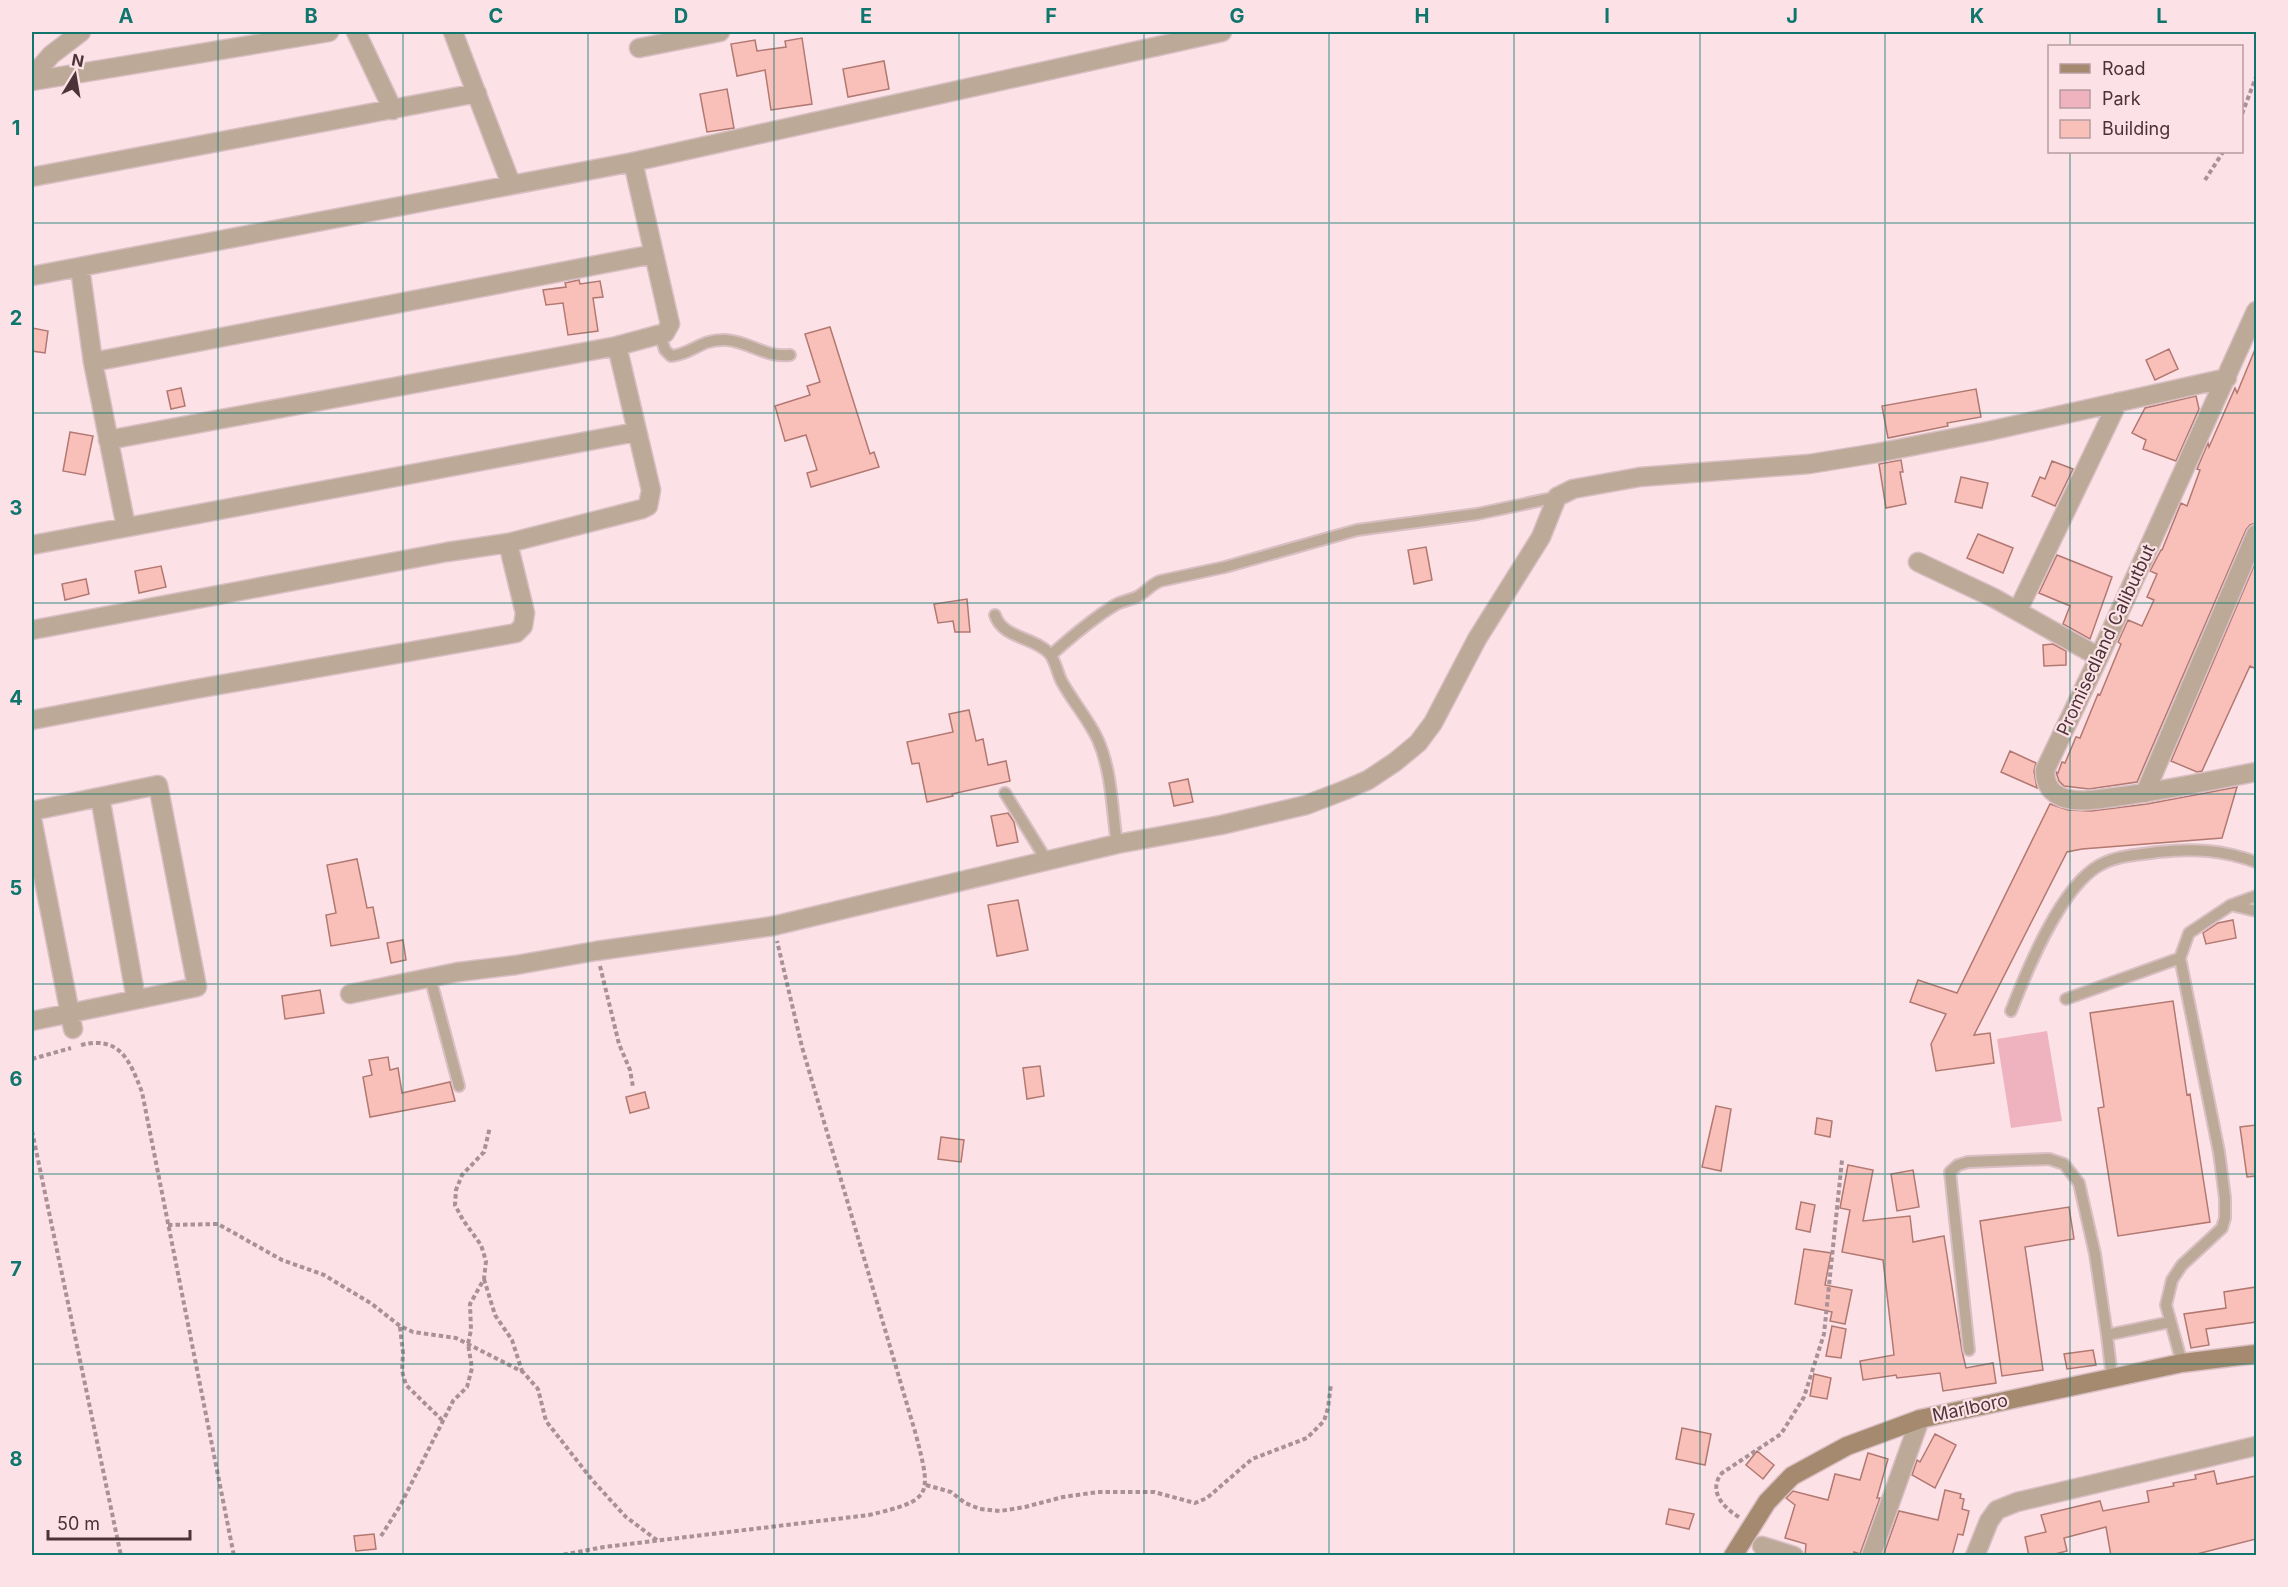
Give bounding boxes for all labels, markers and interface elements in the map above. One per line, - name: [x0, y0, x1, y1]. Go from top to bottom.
- text: A: [119, 4, 134, 28]
- text: B: [304, 4, 318, 28]
- text: C: [489, 4, 503, 28]
- text: D: [674, 4, 688, 28]
- text: E: [860, 4, 872, 28]
- text: F: [1045, 4, 1057, 28]
- text: G: [1229, 4, 1245, 28]
- text: H: [1415, 4, 1429, 28]
- text: I: [1604, 4, 1610, 28]
- text: J: [1786, 4, 1798, 28]
- text: K: [1970, 4, 1984, 28]
- text: L: [2156, 4, 2168, 28]
- north arrow: [45, 45, 105, 105]
- legend: [2048, 45, 2243, 153]
- text: N: [70, 49, 86, 71]
- text: Road: [2102, 58, 2145, 79]
- text: Park: [2102, 88, 2141, 109]
- text: 1: [12, 116, 20, 140]
- text: Building: [2102, 118, 2170, 139]
- text: 2: [10, 306, 22, 330]
- text: 3: [10, 496, 22, 520]
- street label: Promisedland Calibutbut: [2052, 541, 2159, 739]
- text: 4: [9, 686, 23, 710]
- text: 5: [10, 876, 22, 900]
- text: 6: [10, 1067, 23, 1091]
- text: 7: [10, 1257, 22, 1281]
- street label: Marlboro: [1930, 1389, 2010, 1426]
- text: 8: [9, 1447, 23, 1471]
- scale bar: [48, 1503, 190, 1541]
- text: 50 m: [57, 1513, 100, 1534]

